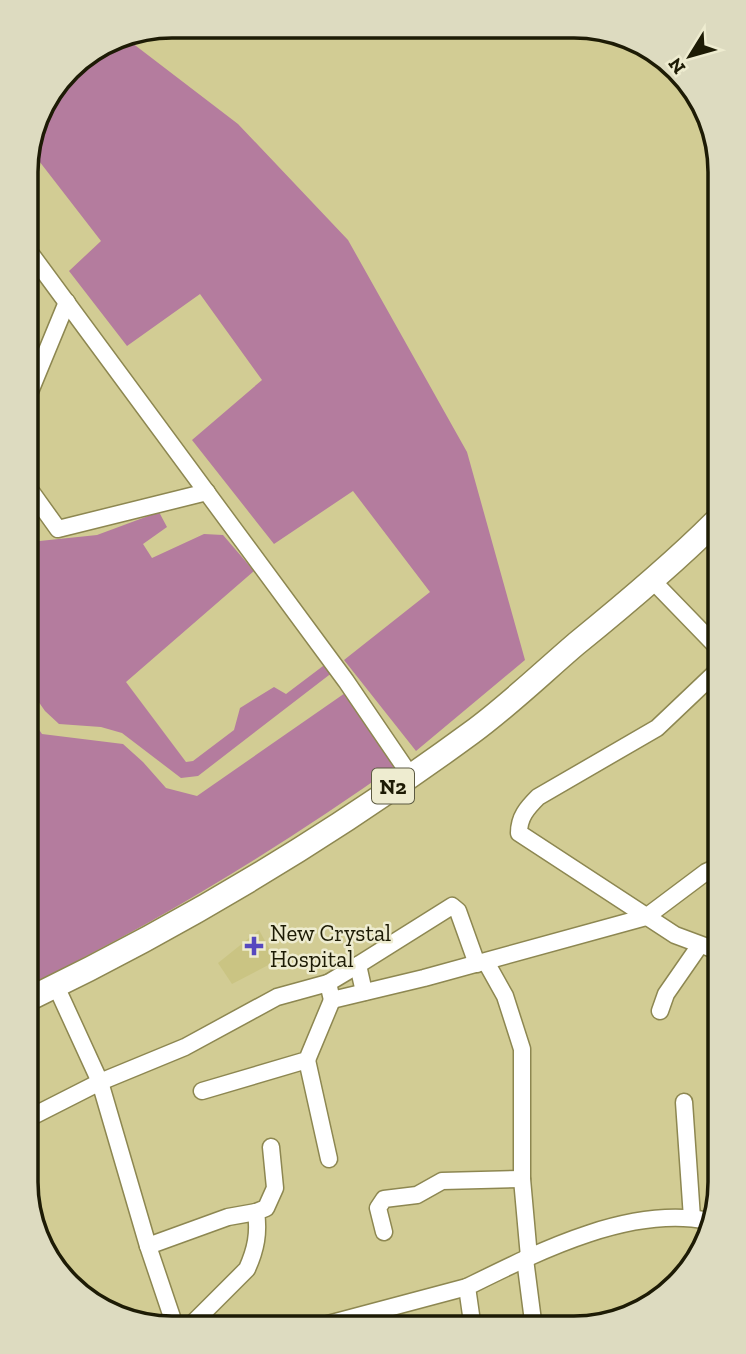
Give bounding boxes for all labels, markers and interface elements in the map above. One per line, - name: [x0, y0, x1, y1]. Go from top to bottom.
- north arrow: [655, 21, 725, 91]
- text: N: [663, 53, 690, 79]
- road number: N2: [372, 768, 414, 804]
- place label: New Crystal Hospital: [270, 919, 391, 973]
- marker: New Crystal Hospital: [244, 936, 264, 956]

